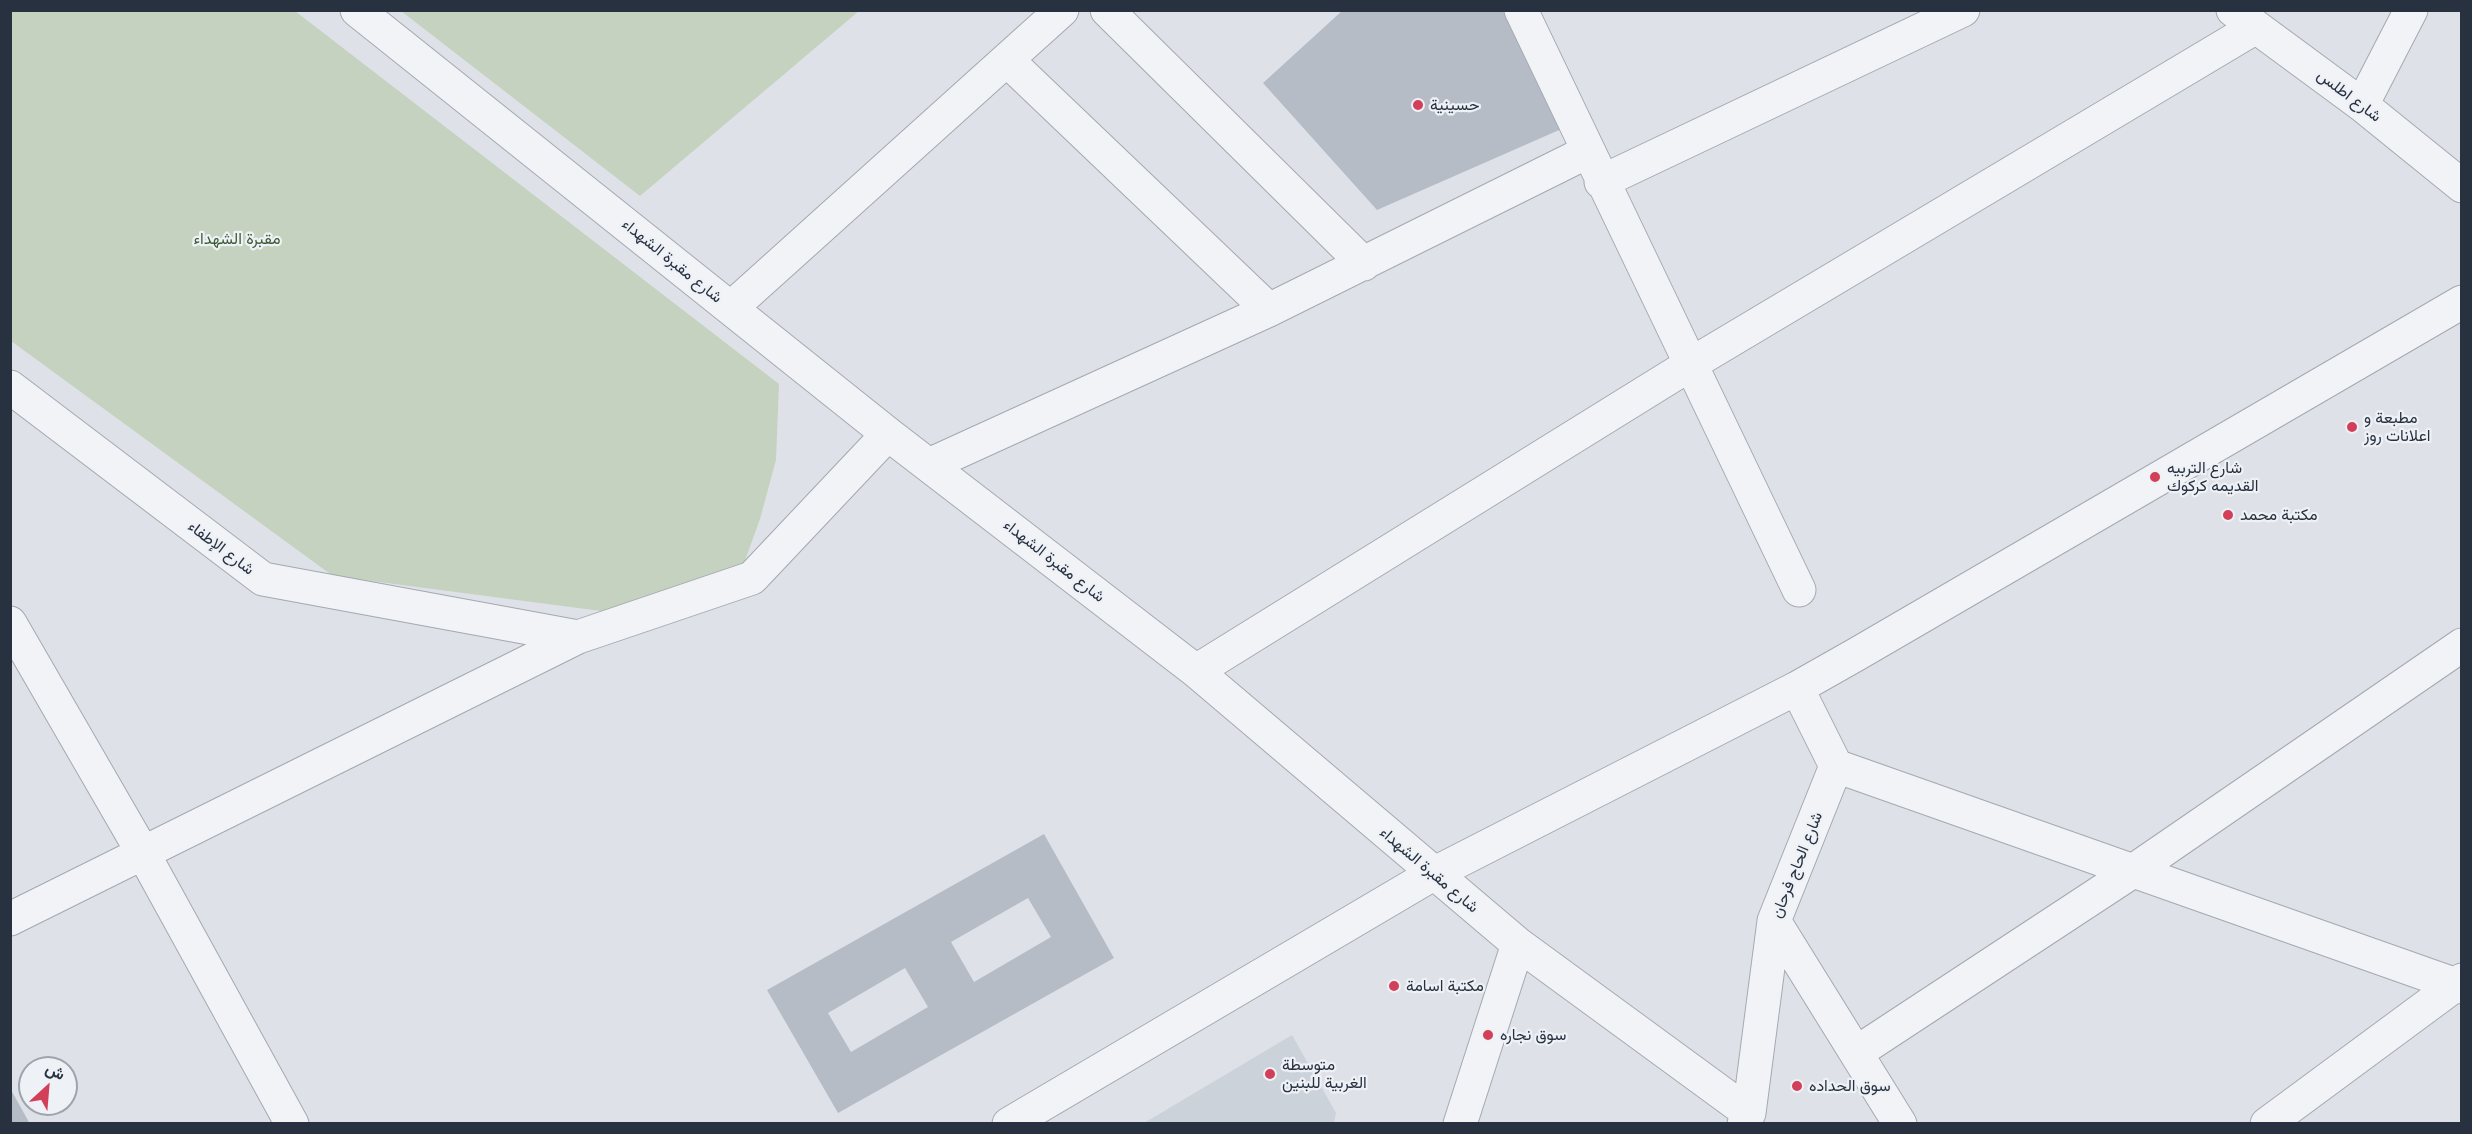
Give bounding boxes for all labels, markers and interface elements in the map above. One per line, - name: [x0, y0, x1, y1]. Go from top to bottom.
- street label: شارع اطلس: [2313, 66, 2385, 126]
- place label: حسينية: [1430, 95, 1480, 115]
- marker: حسينية: [1411, 98, 1425, 112]
- street label: شارع مقبرة الشهداء: [618, 215, 726, 307]
- park label: مقبرة الشهداء: [193, 229, 281, 249]
- place label: مطبعة و اعلانات روز: [2364, 408, 2430, 446]
- marker: مطبعة و اعلانات روز: [2345, 420, 2359, 434]
- place label: شارع التربيه القديمه كركوك: [2167, 458, 2259, 496]
- marker: شارع التربيه القديمه كركوك: [2148, 470, 2162, 484]
- place label: مكتبة محمد: [2240, 505, 2318, 525]
- marker: مكتبة محمد: [2221, 508, 2235, 522]
- street label: شارع مقبرة الشهداء: [999, 515, 1109, 607]
- street label: شارع الإطفاء: [184, 517, 258, 579]
- street label: شارع الحاج فرحان: [1767, 809, 1827, 921]
- street label: شارع مقبرة الشهداء: [1376, 823, 1482, 917]
- place label: مكتبة اسامة: [1406, 976, 1484, 996]
- marker: مكتبة اسامة: [1387, 979, 1401, 993]
- place label: سوق نجاره: [1500, 1025, 1566, 1045]
- marker: سوق نجاره: [1481, 1028, 1495, 1042]
- place label: متوسطة الغربية للبنين: [1282, 1055, 1367, 1093]
- north arrow: [18, 1056, 78, 1116]
- text: ش: [42, 1058, 68, 1084]
- marker: متوسطة الغربية للبنين: [1263, 1067, 1277, 1081]
- place label: سوق الحداده: [1809, 1076, 1891, 1096]
- marker: سوق الحداده: [1790, 1079, 1804, 1093]

